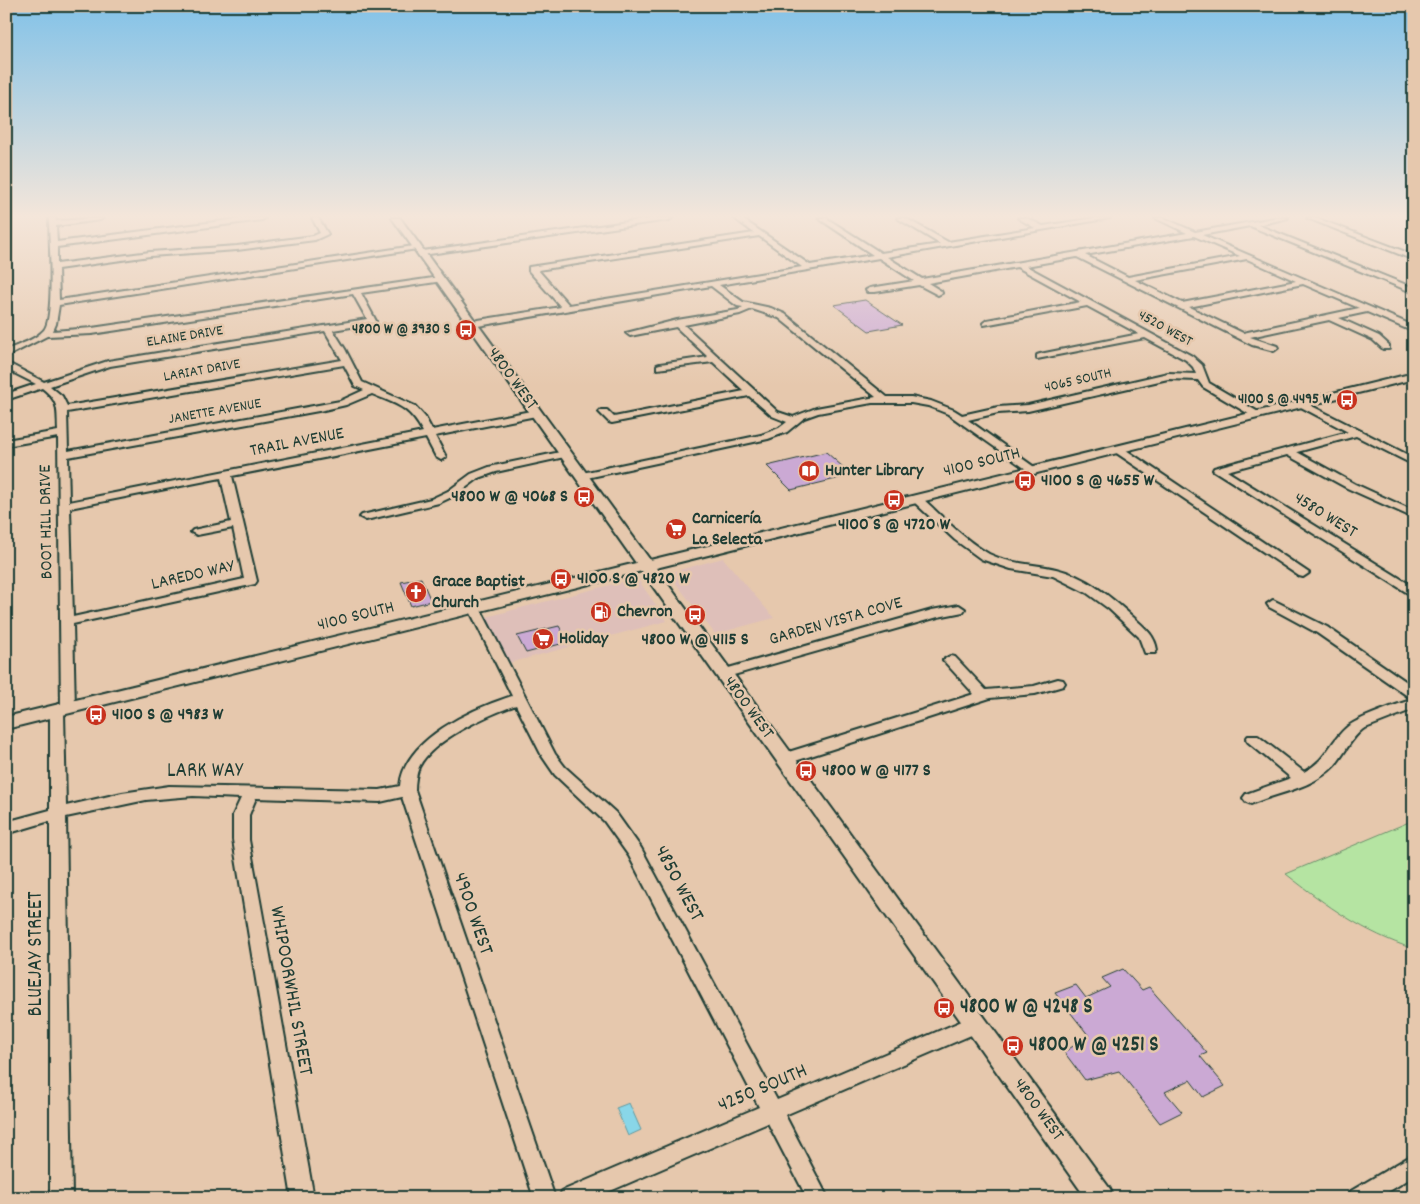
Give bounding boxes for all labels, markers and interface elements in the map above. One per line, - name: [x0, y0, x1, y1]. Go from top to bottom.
- street label: 4520 WEST: [1134, 305, 1196, 353]
- bus stop icon: 4800 W @ 3930 S: [454, 318, 478, 342]
- place label: 4800 W @ 3930 S: [352, 319, 450, 341]
- street label: ELAINE DRIVE: [145, 320, 225, 354]
- street label: 4800 WEST: [481, 342, 543, 416]
- street label: LARIAT DRIVE: [162, 353, 242, 389]
- street label: 4065 SOUTH: [1042, 363, 1114, 399]
- bus stop icon: 4100 S @ 4495 W: [1335, 388, 1359, 412]
- place label: 4100 S @ 4495 W: [1238, 389, 1331, 411]
- street label: JANETTE AVENUE: [167, 393, 263, 431]
- street label: TRAIL AVENUE: [248, 422, 346, 464]
- street label: 4100 SOUTH: [941, 441, 1023, 485]
- library icon: Hunter Library: [797, 459, 821, 483]
- place label: Hunter Library: [825, 459, 924, 484]
- street label: BOOT HILL DRIVE: [34, 464, 60, 580]
- bus stop icon: 4100 S @ 4655 W: [1013, 469, 1037, 493]
- place label: 4100 S @ 4655 W: [1041, 469, 1155, 494]
- place label: 4800 W @ 4068 S: [451, 485, 568, 510]
- bus stop icon: 4800 W @ 4068 S: [572, 485, 596, 509]
- street label: 4580 WEST: [1288, 487, 1362, 545]
- bus stop icon: 4100 S @ 4720 W: [882, 488, 906, 512]
- place label: Carnicería La Selecta: [692, 507, 763, 553]
- place label: 4100 S @ 4720 W: [838, 513, 951, 538]
- supermarket icon: Carnicería La Selecta: [664, 517, 688, 541]
- street label: LAREDO WAY: [149, 554, 238, 598]
- bus stop icon: 4100 S @ 4820 W: [549, 567, 573, 591]
- place label: 4100 S @ 4820 W: [577, 567, 690, 592]
- place label: Grace Baptist Church: [432, 570, 525, 616]
- church icon: Grace Baptist Church: [404, 580, 428, 604]
- street label: GARDEN VISTA COVE: [766, 591, 906, 653]
- street label: 4100 SOUTH: [315, 595, 397, 639]
- fuel station icon: Chevron: [589, 600, 613, 624]
- place label: Chevron: [617, 600, 673, 625]
- bus stop icon: 4800 W @ 4115 S: [683, 603, 707, 627]
- supermarket icon: Holiday: [531, 627, 555, 651]
- place label: Holiday: [559, 627, 609, 652]
- place label: 4800 W @ 4115 S: [641, 628, 749, 653]
- street label: 4800 WEST: [717, 671, 779, 745]
- bus stop icon: 4100 S @ 4983 W: [84, 703, 108, 727]
- place label: 4100 S @ 4983 W: [112, 703, 224, 728]
- street label: LARK WAY: [167, 757, 244, 787]
- bus stop icon: 4800 W @ 4177 S: [794, 759, 818, 783]
- place label: 4800 W @ 4177 S: [822, 759, 931, 784]
- street label: 4850 WEST: [645, 841, 711, 928]
- street label: 4900 WEST: [444, 869, 500, 960]
- street label: BLUEJAY STREET: [22, 891, 52, 1017]
- street label: WHIPOORWHIL STREET: [260, 904, 320, 1079]
- place label: 4800 W @ 4248 S: [960, 993, 1092, 1023]
- bus stop icon: 4800 W @ 4248 S: [932, 996, 956, 1020]
- place label: 4800 W @ 4251 S: [1029, 1031, 1159, 1061]
- bus stop icon: 4800 W @ 4251 S: [1001, 1034, 1025, 1058]
- street label: 4250 SOUTH: [714, 1057, 812, 1121]
- street label: 4800 WEST: [1007, 1073, 1069, 1147]

